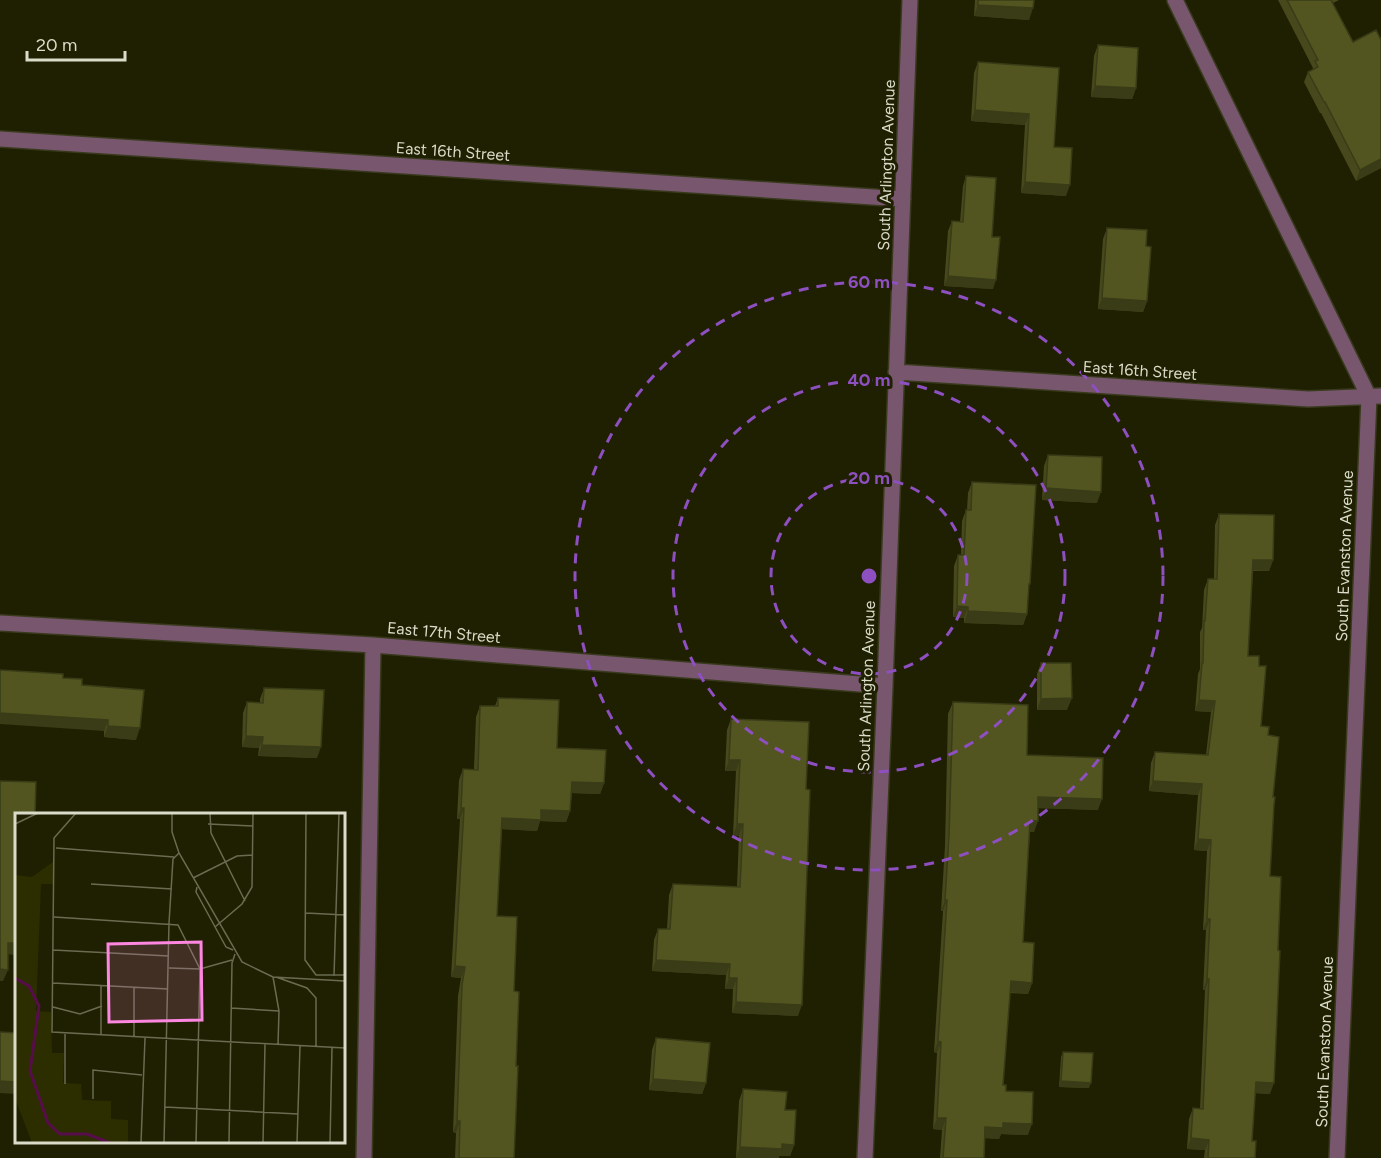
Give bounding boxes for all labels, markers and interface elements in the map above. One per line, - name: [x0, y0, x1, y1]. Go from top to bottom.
- scale bar: [27, 24, 124, 62]
- text: 20 m: [36, 34, 77, 56]
- street label: South Arlington Avenue: [874, 79, 899, 251]
- street label: East 16th Street: [395, 138, 511, 165]
- text: 60 m: [848, 271, 890, 293]
- street label: East 16th Street: [1082, 357, 1198, 384]
- text: 40 m: [847, 369, 891, 391]
- text: 20 m: [848, 467, 890, 489]
- street label: South Evanston Avenue: [1332, 470, 1357, 642]
- centre of rings: [859, 566, 879, 586]
- street label: South Arlington Avenue: [854, 600, 879, 772]
- street label: East 17th Street: [386, 618, 502, 647]
- inset map: [15, 813, 345, 1143]
- street label: South Evanston Avenue: [1312, 956, 1337, 1128]

